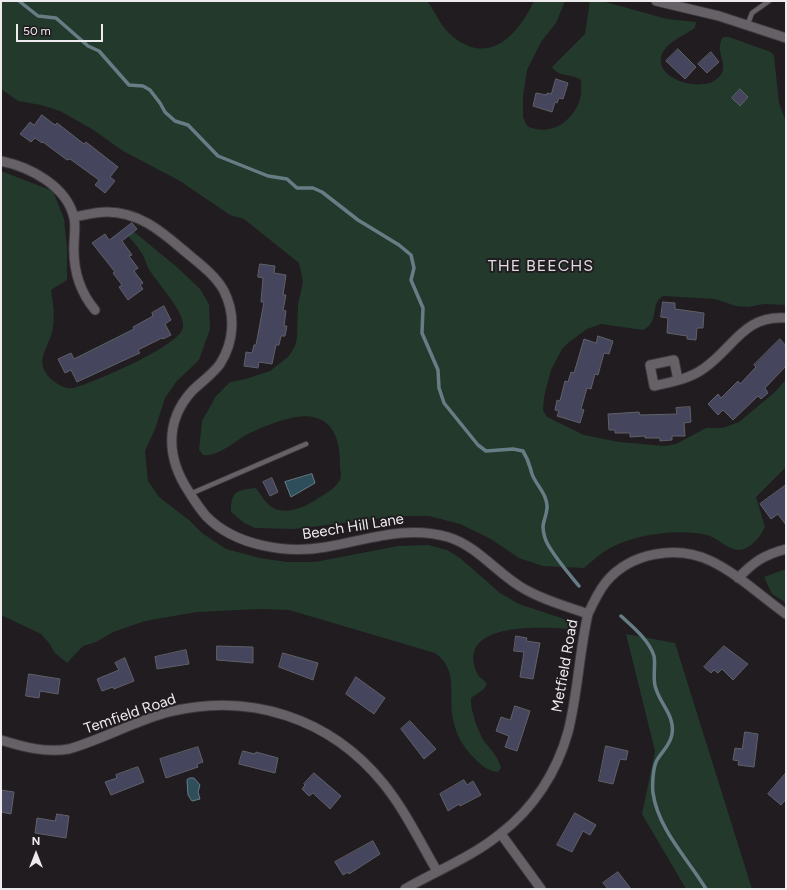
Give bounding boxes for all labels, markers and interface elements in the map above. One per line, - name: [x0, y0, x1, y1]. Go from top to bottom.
- scale bar: [18, 16, 105, 42]
- text: 50 m: [23, 24, 51, 38]
- district label: THE BEECHS: [488, 256, 594, 276]
- street label: Beech Hill Lane: [301, 510, 405, 544]
- street label: Metfield Road: [548, 618, 582, 714]
- street label: Temfield Road: [82, 690, 178, 738]
- north arrow: [16, 834, 56, 874]
- text: N: [32, 835, 40, 848]

